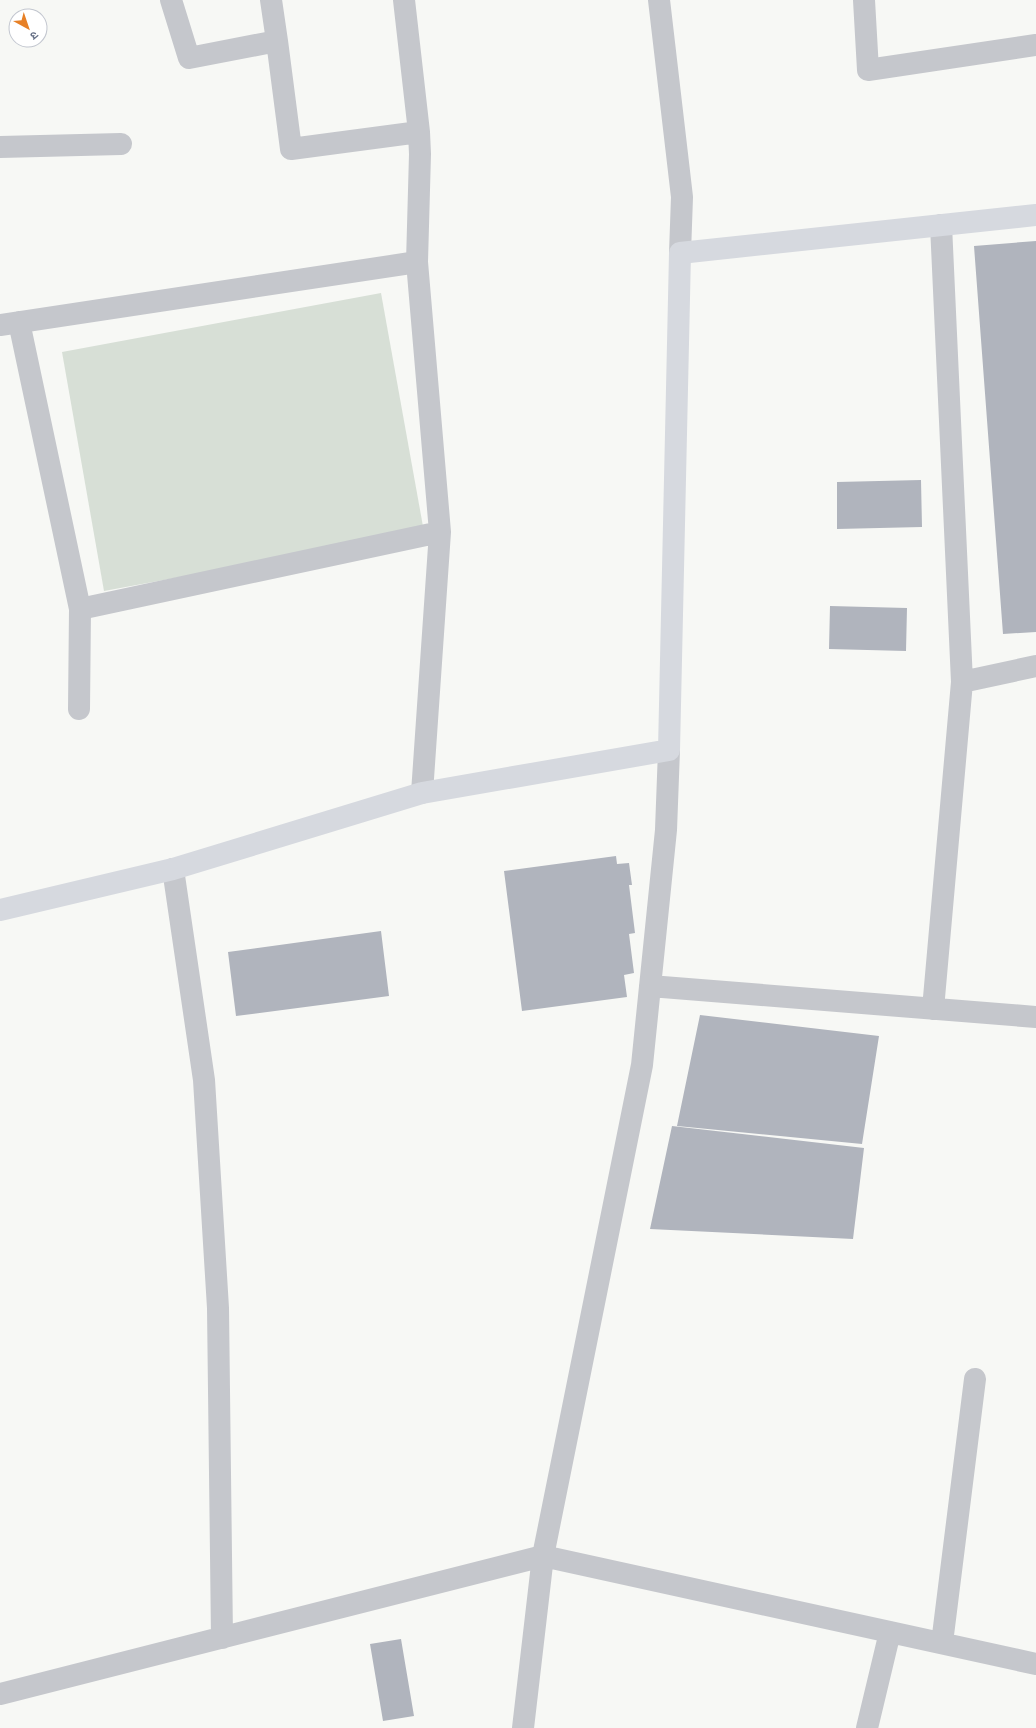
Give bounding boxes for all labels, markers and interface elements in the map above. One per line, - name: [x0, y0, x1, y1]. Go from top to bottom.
- north arrow: [8, 8, 48, 48]
- text: उ: [26, 27, 41, 43]

